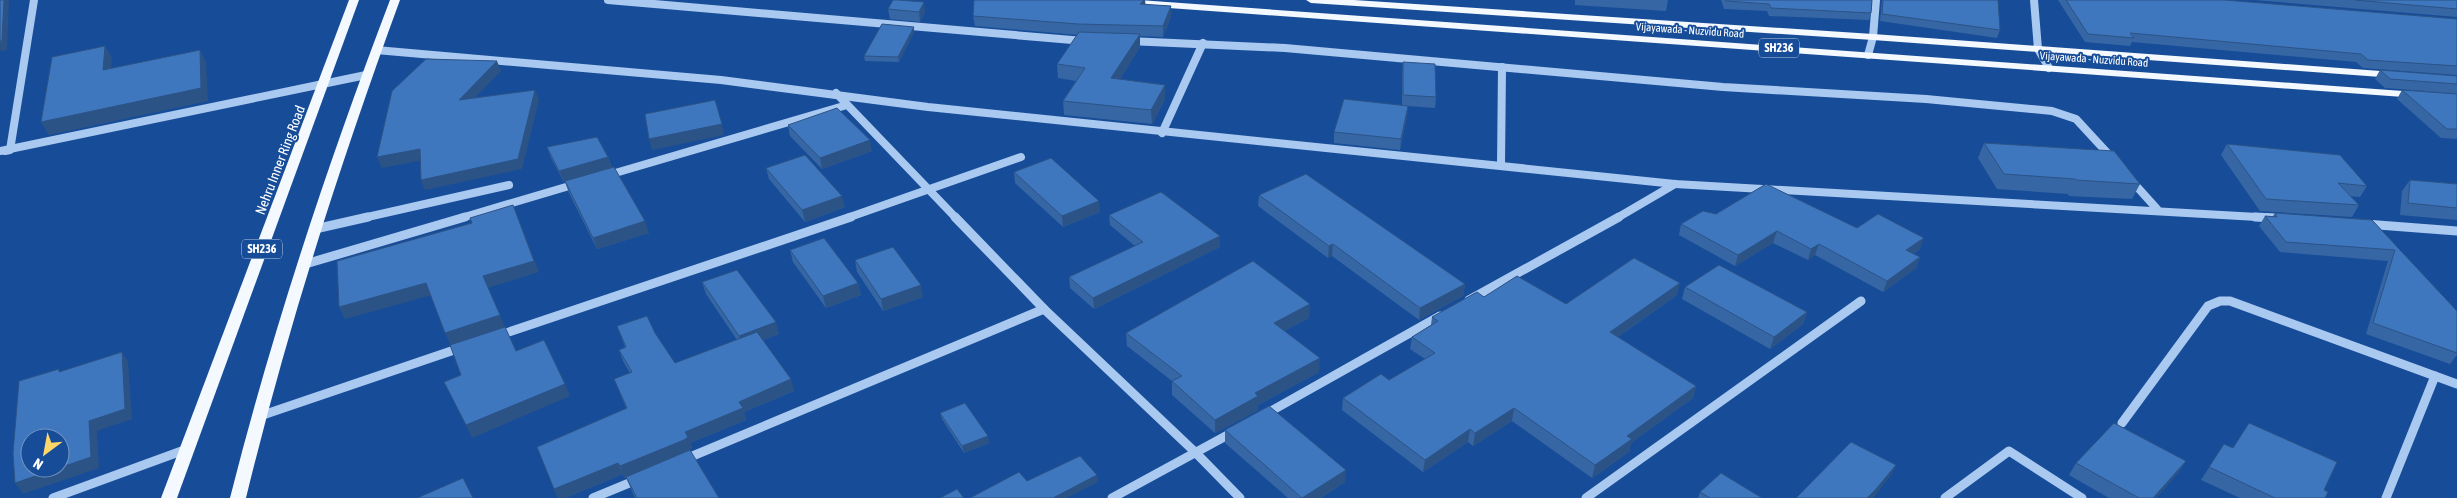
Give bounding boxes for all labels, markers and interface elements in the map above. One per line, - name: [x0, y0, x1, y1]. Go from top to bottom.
- street label: Vijayawada - Nuzvidu Road: [1635, 20, 1745, 40]
- road number: SH236: [1759, 38, 1799, 58]
- street label: Vijayawada - Nuzvidu Road: [2039, 49, 2149, 69]
- street label: Nehru Inner Ring Road: [252, 103, 308, 217]
- road number: SH236: [242, 240, 282, 258]
- north arrow: [20, 428, 70, 478]
- text: N: [30, 455, 46, 473]

